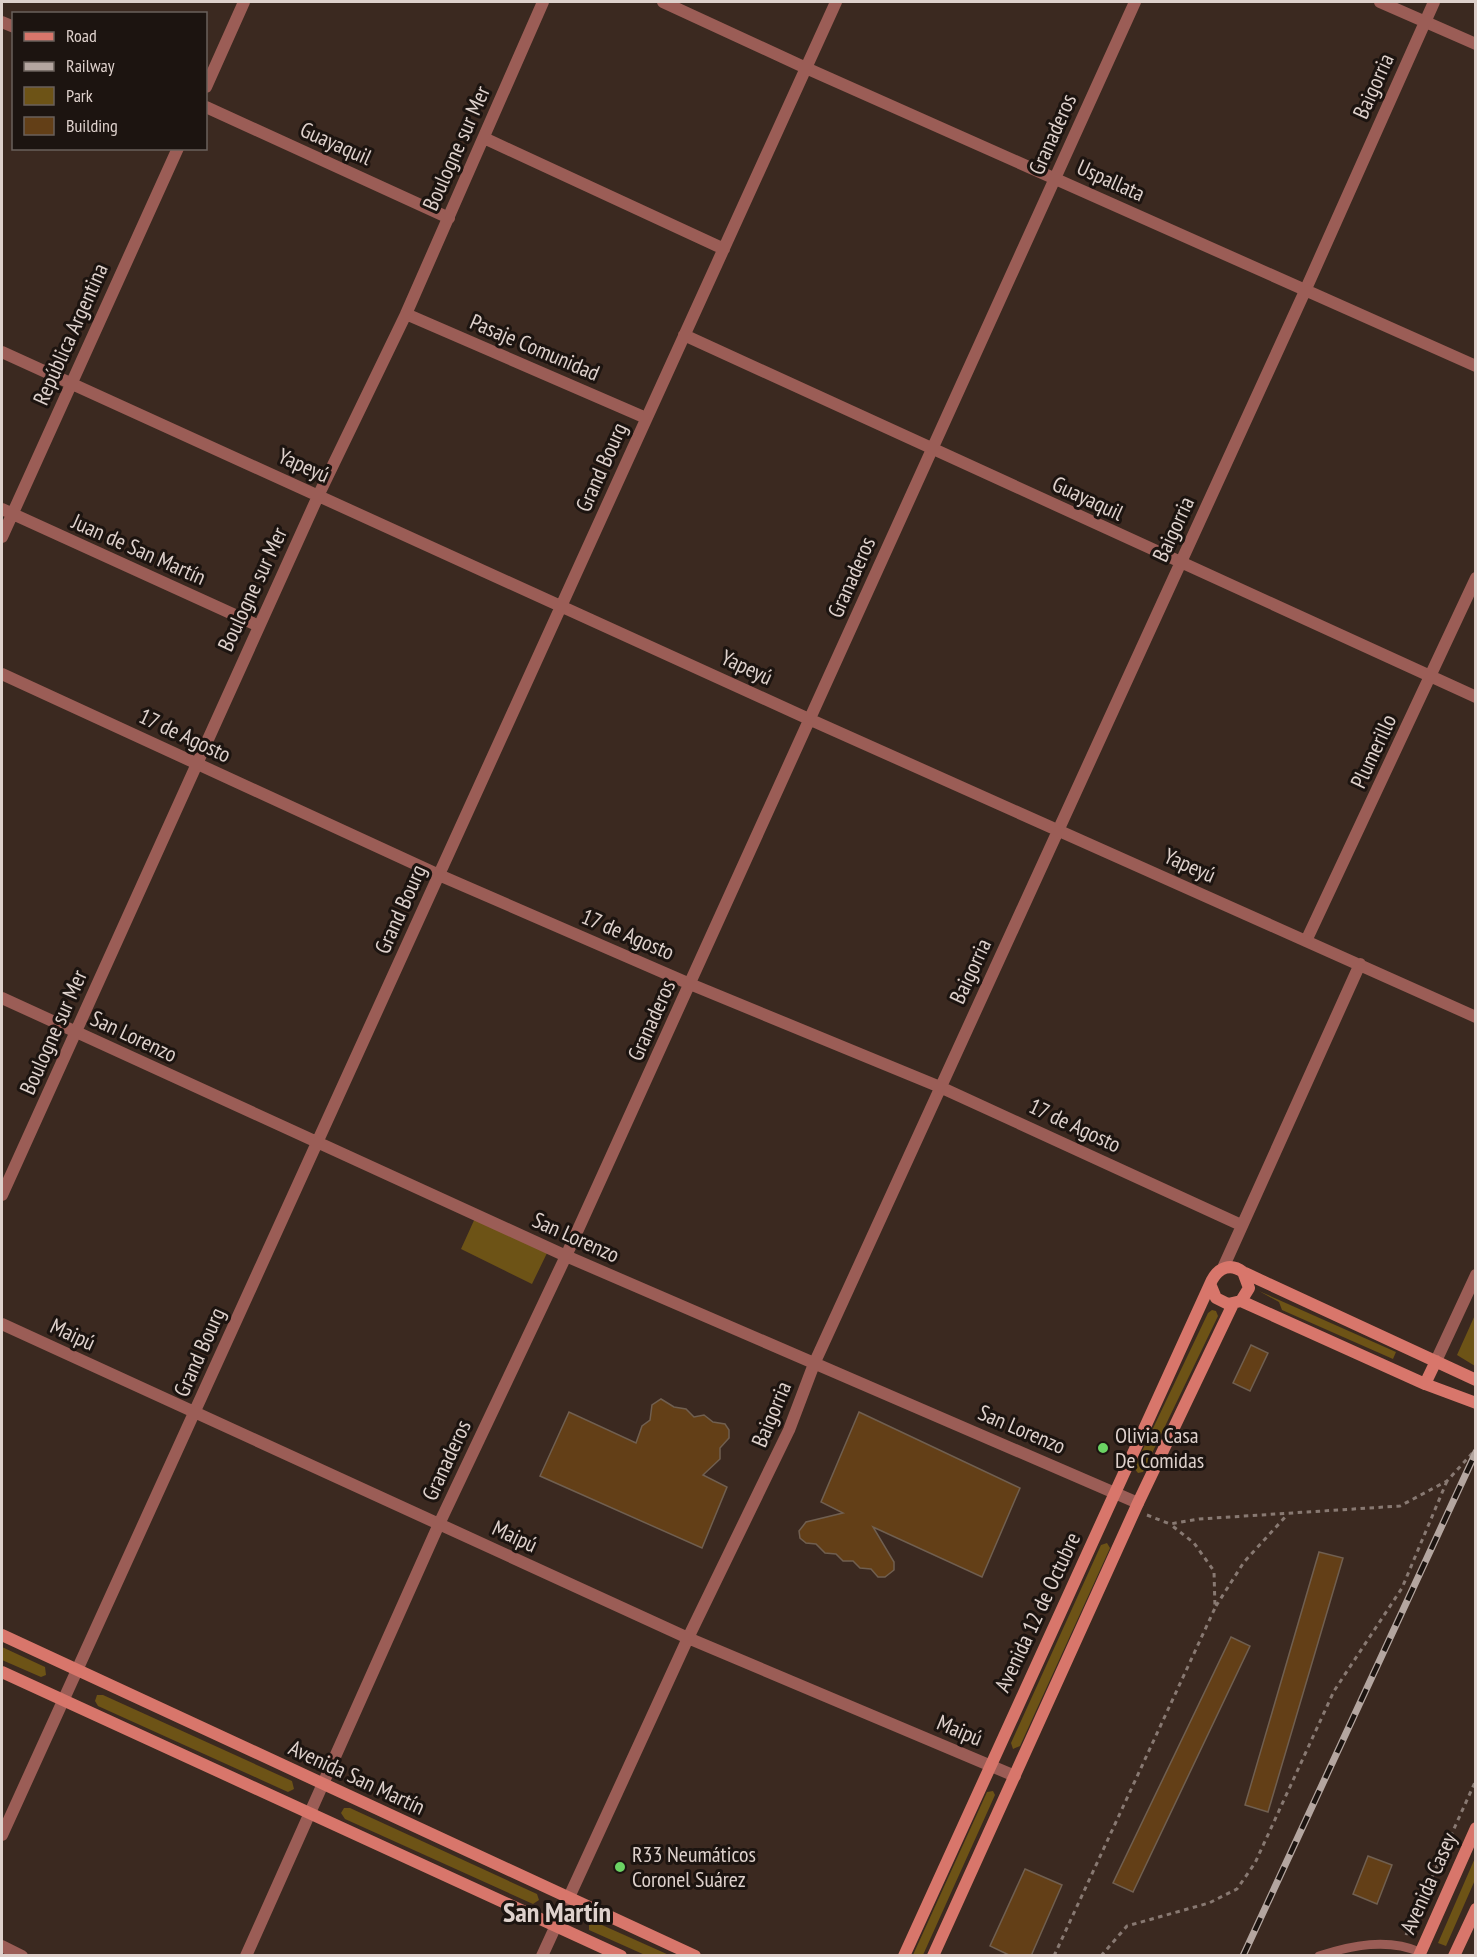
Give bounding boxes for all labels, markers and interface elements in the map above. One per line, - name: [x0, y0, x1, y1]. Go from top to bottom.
- legend: [12, 12, 207, 150]
- text: Road: [66, 24, 97, 47]
- street label: Baigorria: [1346, 49, 1400, 123]
- text: Railway: [66, 54, 115, 77]
- street label: Boulogne sur Mer: [416, 81, 496, 215]
- text: Park: [66, 84, 93, 107]
- street label: Granaderos: [1022, 89, 1082, 179]
- text: Building: [66, 114, 118, 137]
- street label: Guayaquil: [296, 115, 377, 171]
- street label: Uspallata: [1073, 153, 1149, 207]
- street label: República Argentina: [26, 259, 114, 409]
- street label: Pasaje Comunidad: [466, 307, 604, 387]
- street label: Grand Bourg: [569, 418, 633, 516]
- street label: Yapeyú: [274, 441, 334, 489]
- street label: Guayaquil: [1048, 469, 1129, 527]
- street label: Baigorria: [1146, 492, 1200, 566]
- street label: Juan de San Martín: [67, 507, 210, 591]
- street label: Boulogne sur Mer: [211, 522, 293, 656]
- street label: Granaderos: [821, 532, 881, 622]
- street label: Yapeyú: [717, 643, 777, 691]
- street label: 17 de Agosto: [135, 702, 235, 768]
- street label: Plumerillo: [1344, 709, 1402, 793]
- street label: Yapeyú: [1160, 841, 1220, 889]
- street label: Grand Bourg: [368, 860, 432, 958]
- street label: 17 de Agosto: [577, 902, 679, 966]
- street label: Baigorria: [943, 934, 997, 1008]
- street label: Boulogne sur Mer: [13, 965, 93, 1099]
- street label: Granaderos: [621, 975, 681, 1065]
- street label: San Lorenzo: [86, 1004, 182, 1068]
- street label: 17 de Agosto: [1025, 1092, 1125, 1158]
- street label: San Lorenzo: [528, 1205, 624, 1269]
- street label: Grand Bourg: [167, 1303, 231, 1401]
- street label: Maipú: [46, 1311, 100, 1357]
- street label: Baigorria: [745, 1377, 797, 1451]
- street label: San Lorenzo: [974, 1398, 1070, 1460]
- street label: Granaderos: [415, 1415, 477, 1505]
- place label: Olivia Casa De Comidas: [1115, 1421, 1204, 1474]
- marker: Olivia Casa De Comidas: [1096, 1441, 1110, 1455]
- street label: Maipú: [488, 1513, 542, 1559]
- street label: Avenida 12 de Octubre: [988, 1528, 1086, 1696]
- street label: Maipú: [933, 1708, 987, 1752]
- street label: Avenida San Martín: [284, 1733, 430, 1821]
- street label: Avenida Casey: [1393, 1827, 1463, 1938]
- place label: R33 Neumáticos Coronel Suárez: [632, 1840, 756, 1893]
- marker: R33 Neumáticos Coronel Suárez: [613, 1860, 627, 1874]
- district label: San Martín: [503, 1893, 611, 1930]

